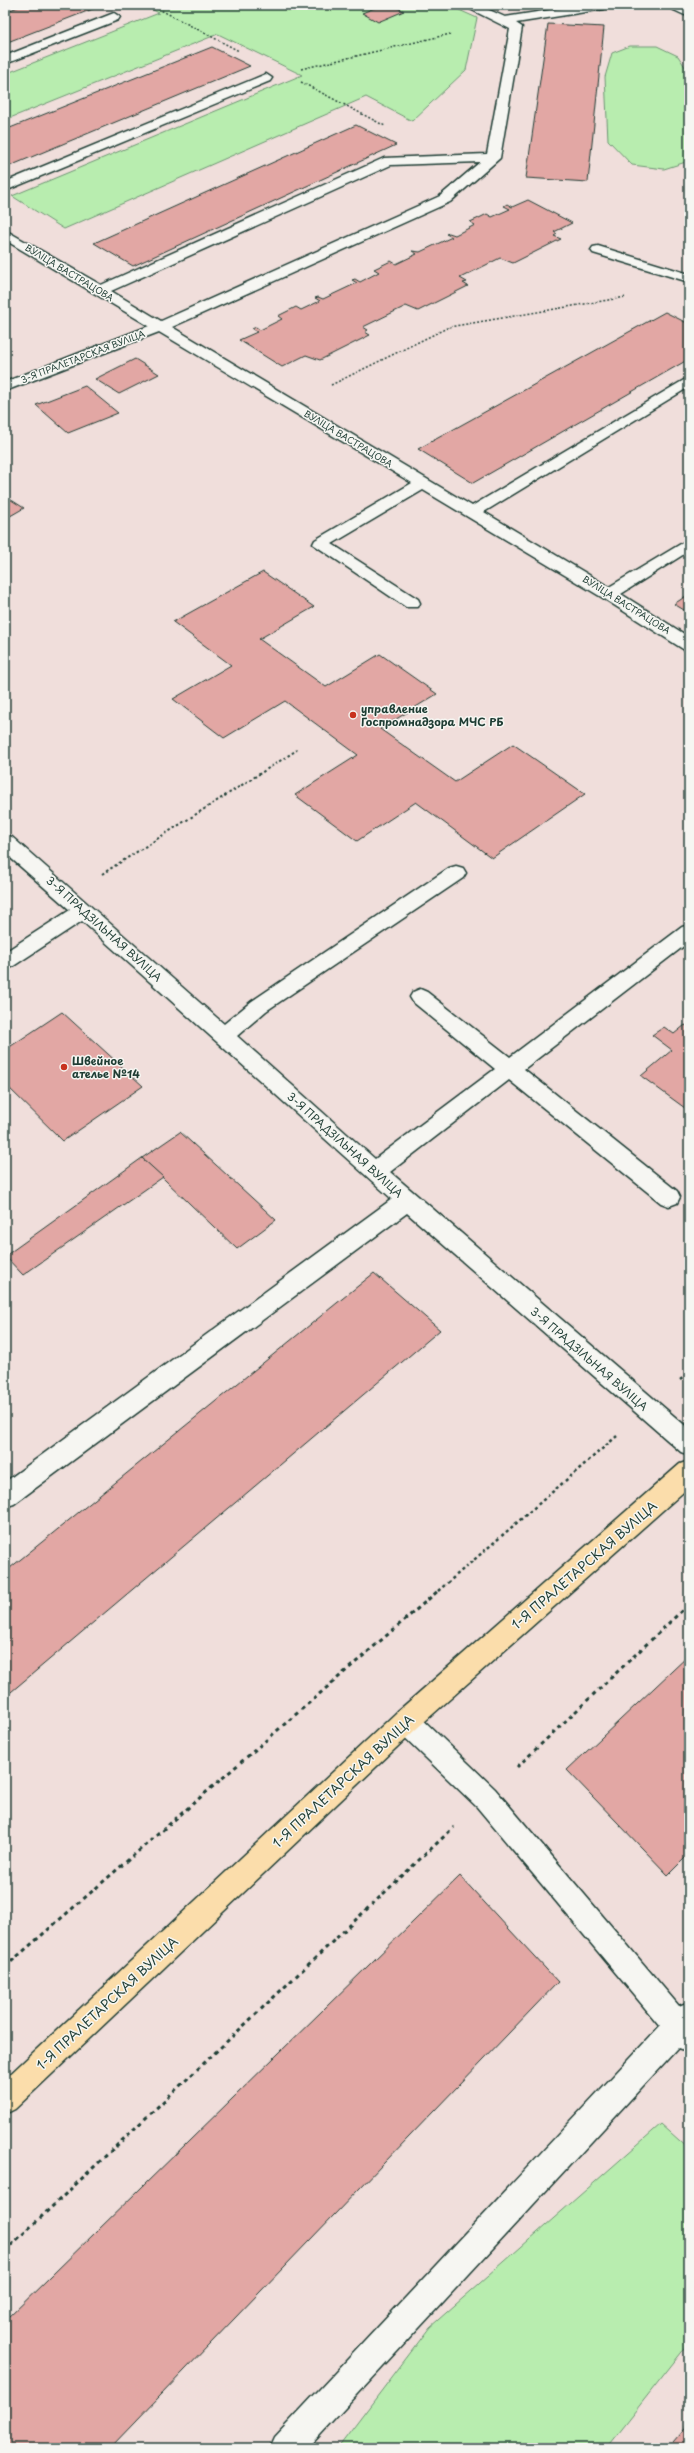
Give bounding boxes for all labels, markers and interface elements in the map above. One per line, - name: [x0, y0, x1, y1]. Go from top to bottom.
- street label: ВУЛІЦА ВАСТРАЦОВА: [22, 240, 117, 305]
- street label: 3-Я ПРАЛЕТАРСКАЯ ВУЛІЦА: [19, 326, 147, 386]
- street label: ВУЛІЦА ВАСТРАЦОВА: [301, 406, 396, 471]
- street label: ВУЛІЦА ВАСТРАЦОВА: [580, 571, 674, 637]
- place label: управление Госпромнадзора МЧС РБ: [361, 700, 504, 730]
- marker: управление Госпромнадзора МЧС РБ: [348, 710, 358, 720]
- street label: 3-Я ПРАДЗІЛЬНАЯ ВУЛІЦА: [43, 872, 166, 986]
- place label: Швейное ателье №14: [72, 1052, 140, 1082]
- marker: Швейное ателье №14: [59, 1062, 69, 1072]
- street label: 3-Я ПРАДЗІЛЬНАЯ ВУЛІЦА: [284, 1088, 407, 1202]
- street label: 3-Я ПРАДЗІЛЬНАЯ ВУЛІЦА: [527, 1303, 652, 1415]
- street label: 1-Я ПРАЛЕТАРСКАЯ ВУЛІЦА: [507, 1496, 661, 1633]
- street label: 1-Я ПРАЛЕТАРСКАЯ ВУЛІЦА: [268, 1710, 418, 1852]
- street label: 1-Я ПРАЛЕТАРСКАЯ ВУЛІЦА: [32, 1932, 182, 2074]

